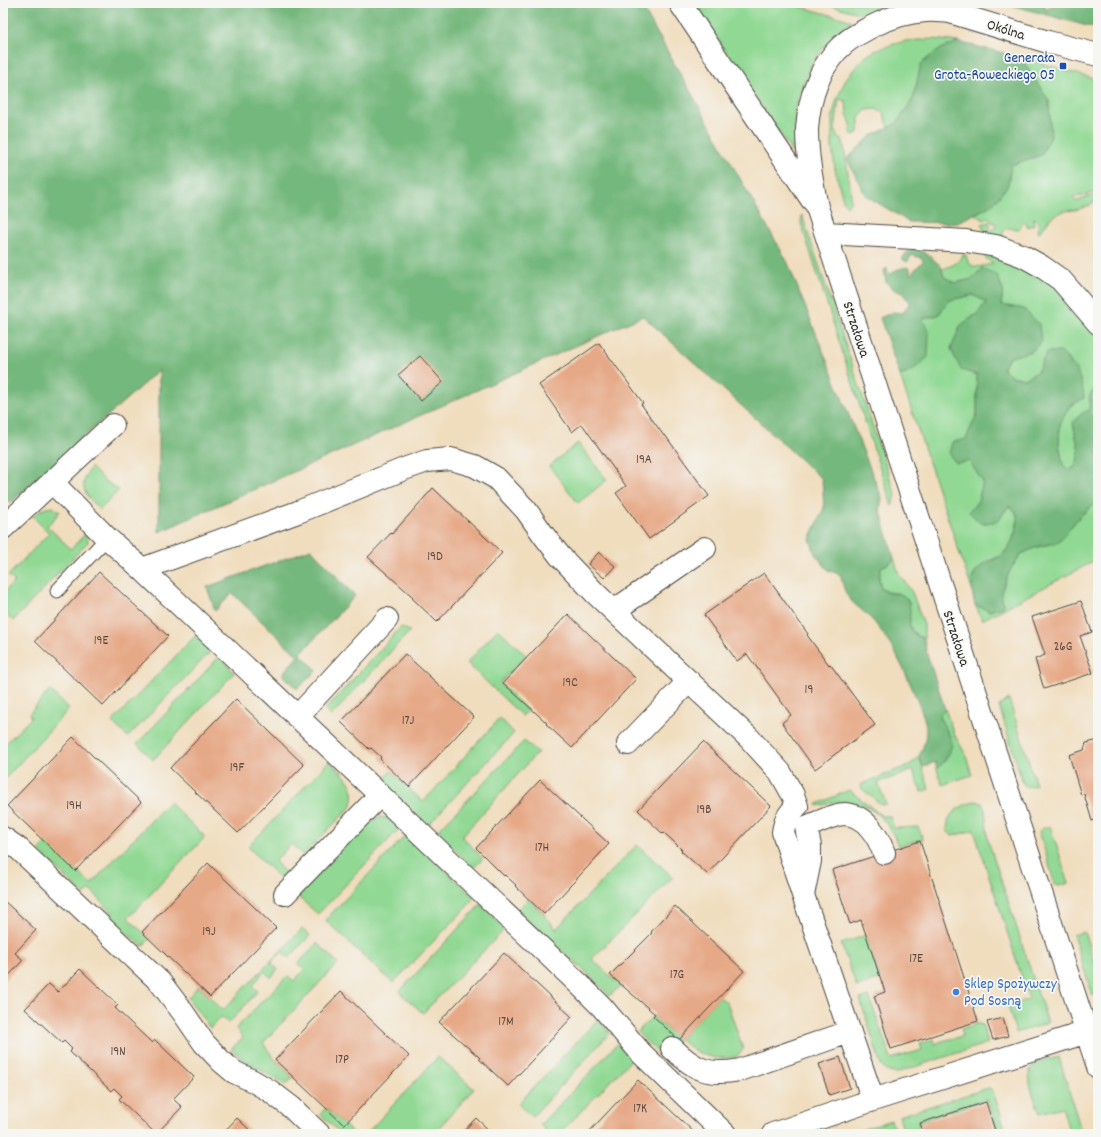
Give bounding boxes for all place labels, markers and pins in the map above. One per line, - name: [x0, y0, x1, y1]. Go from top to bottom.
- place label: Generała Grota-Roweckiego 05: [934, 48, 1056, 87]
- marker: Generała Grota-Roweckiego 05: [1058, 61, 1068, 71]
- place label: Sklep Spożywczy Pod Sosną: [964, 974, 1058, 1013]
- marker: Sklep Spożywczy Pod Sosną: [951, 987, 961, 997]

